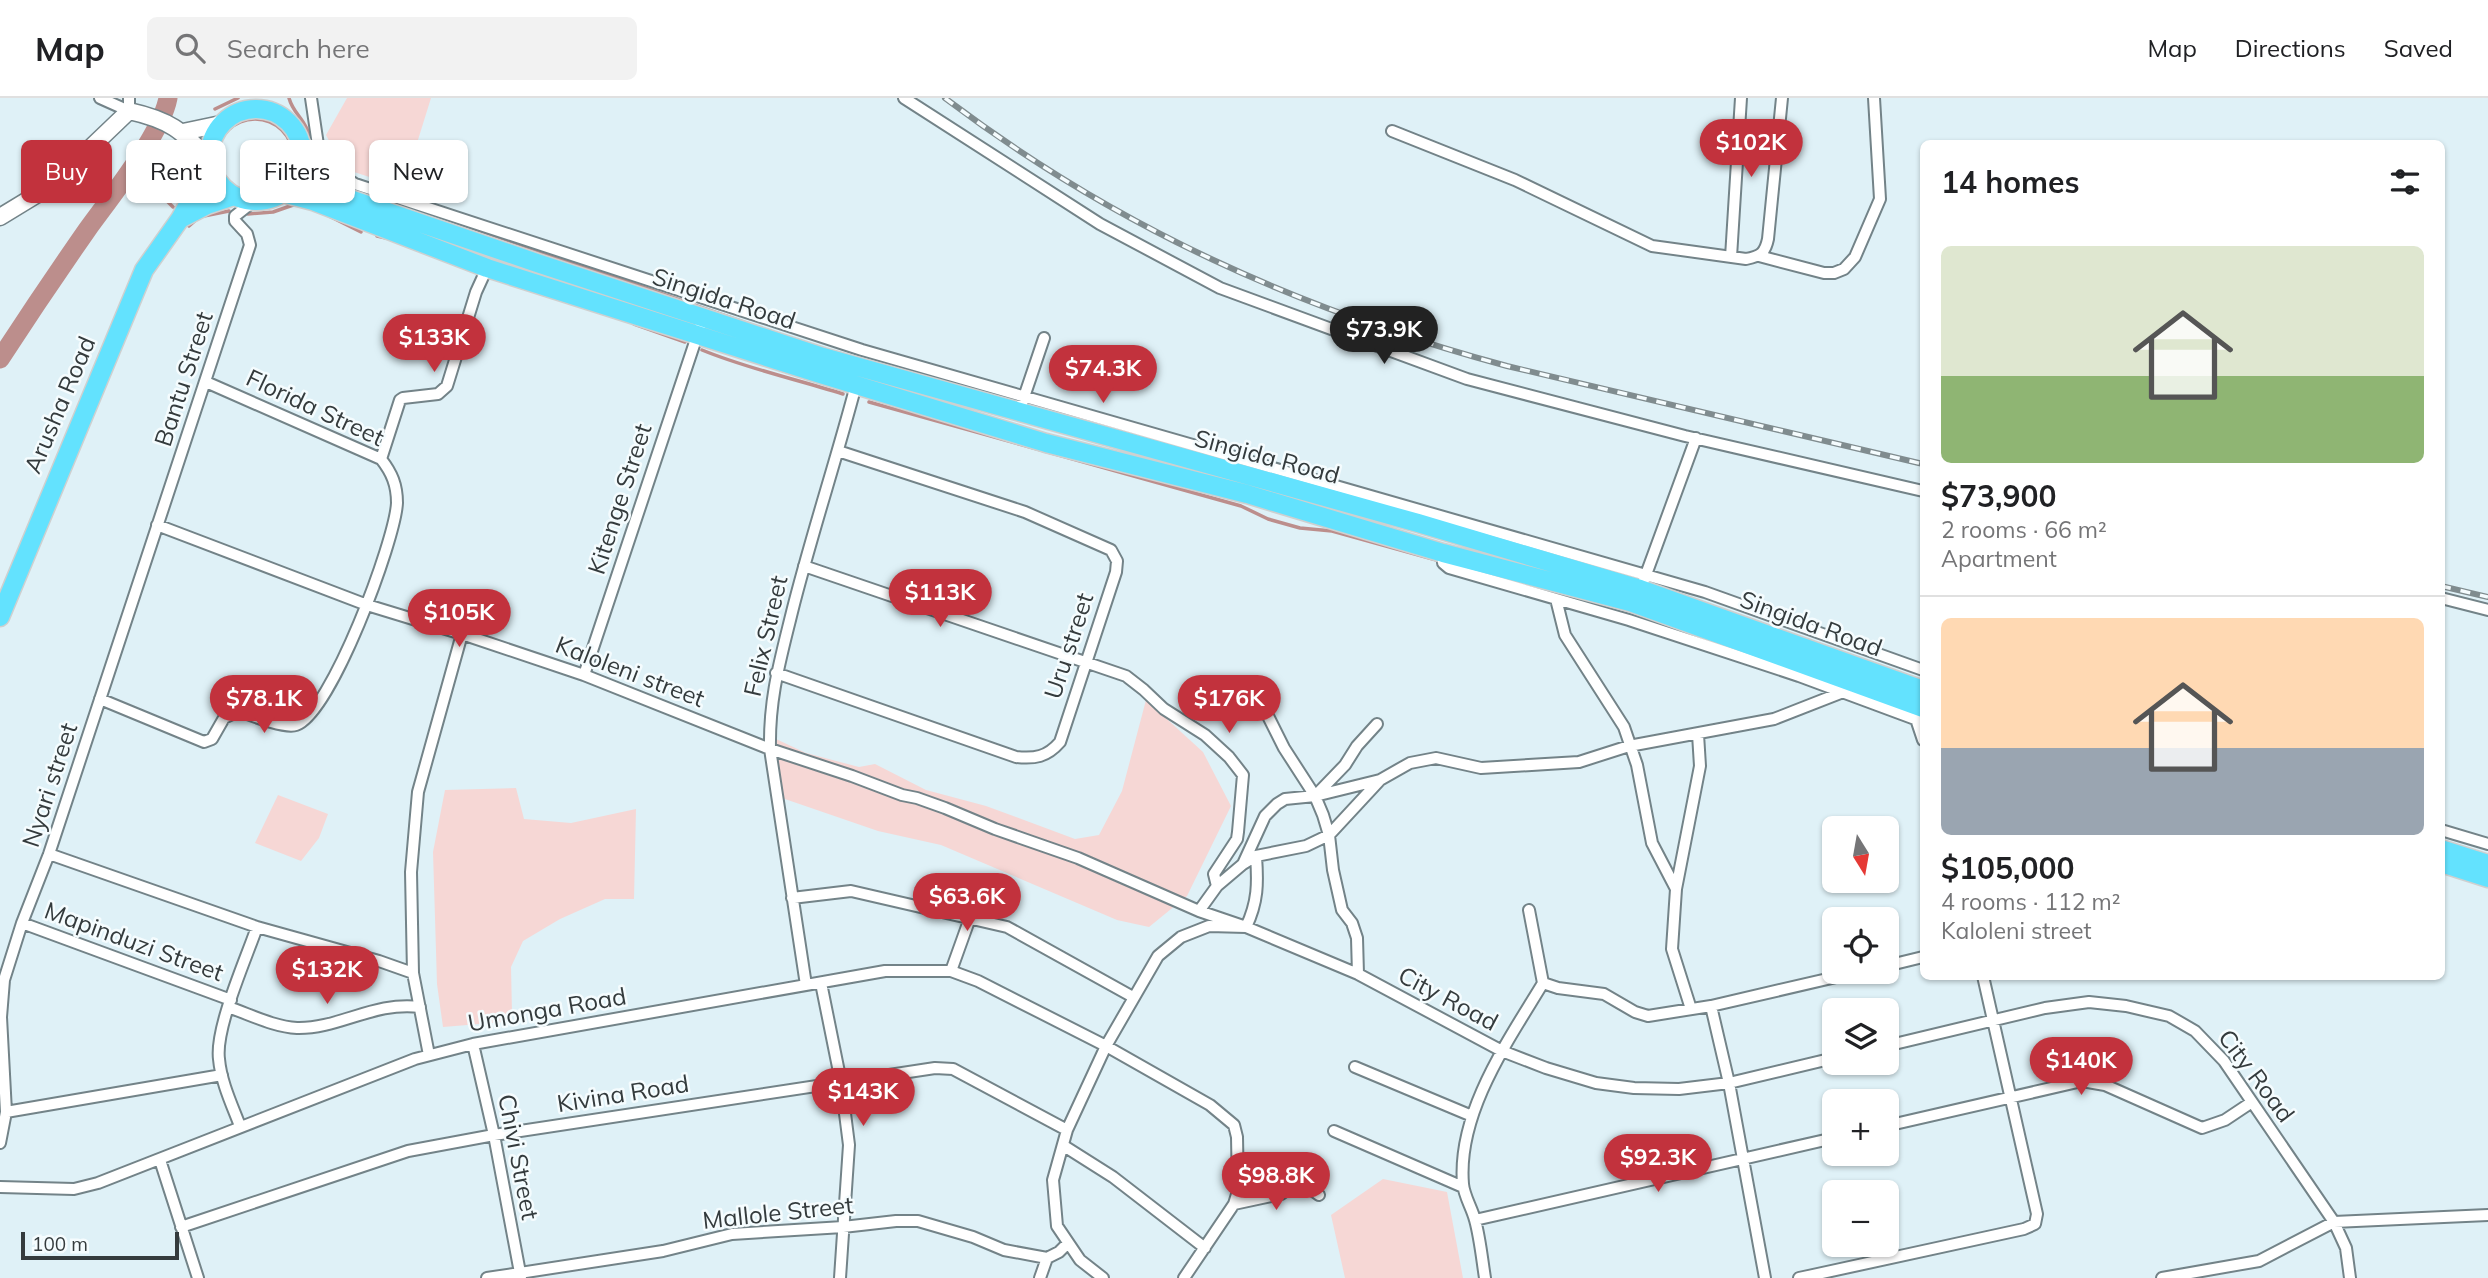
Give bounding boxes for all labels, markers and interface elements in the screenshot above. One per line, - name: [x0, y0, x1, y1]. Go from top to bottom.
- search box: [147, 17, 637, 80]
- text: Map: [35, 28, 105, 69]
- icon: search: [171, 29, 209, 67]
- text: Search here: [227, 32, 370, 65]
- text: Map: [2147, 33, 2197, 63]
- text: Directions: [2235, 33, 2346, 63]
- text: Saved: [2384, 33, 2453, 63]
- pin: $102K: [1702, 120, 1800, 179]
- text: $102K: [1716, 127, 1786, 156]
- chip: Buy: [21, 140, 112, 203]
- chip: Rent: [126, 140, 226, 203]
- chip: Filters: [240, 140, 355, 203]
- chip: New: [369, 140, 468, 203]
- text: 14 homes: [1941, 163, 2080, 201]
- icon: filters: [2386, 163, 2424, 201]
- street label: Singida Road: [649, 261, 800, 335]
- icon: home: [2120, 292, 2246, 418]
- pin: $73.9K: [1327, 306, 1441, 366]
- street label: Bantu Street: [147, 308, 219, 450]
- pin: $133K: [385, 314, 483, 374]
- text: $73.9K: [1346, 314, 1422, 343]
- text: $133K: [399, 322, 469, 351]
- street label: Arusha Road: [17, 332, 101, 478]
- pin: $74.3K: [1046, 345, 1160, 405]
- text: $74.3K: [1065, 353, 1141, 382]
- street label: Florida Street: [242, 362, 389, 452]
- street label: Kitenge Street: [581, 420, 657, 578]
- street label: Singida Road: [1191, 422, 1343, 490]
- text: $73,900: [1941, 477, 2056, 515]
- text: 2 rooms · 66 m²: [1941, 515, 2107, 544]
- text: Apartment: [1941, 544, 2057, 573]
- pin: $113K: [891, 570, 989, 629]
- street label: Felix Street: [737, 572, 793, 699]
- text: $113K: [905, 577, 975, 606]
- street label: Singida Road: [1736, 584, 1886, 663]
- pin: $105K: [410, 589, 508, 649]
- street label: Uru street: [1037, 589, 1099, 702]
- text: $105K: [424, 597, 494, 626]
- street label: Kaloleni street: [552, 629, 709, 713]
- icon: home: [2120, 664, 2246, 790]
- pin: $78.1K: [207, 676, 321, 735]
- pin: $176K: [1180, 676, 1278, 735]
- text: $78.1K: [226, 683, 302, 712]
- text: $176K: [1194, 683, 1264, 712]
- street label: Nyari street: [15, 719, 83, 851]
- north arrow: [1822, 816, 1899, 892]
- map controls: [1822, 816, 1899, 1257]
- text: $105,000: [1941, 849, 2074, 887]
- pin: $63.6K: [910, 874, 1024, 933]
- text: $63.6K: [929, 881, 1005, 910]
- text: 4 rooms · 112 m²: [1941, 887, 2121, 916]
- street label: Mapinduzi Street: [41, 895, 228, 987]
- button: locate: [1822, 907, 1899, 984]
- text: Kaloleni street: [1941, 916, 2092, 945]
- pin: $132K: [278, 946, 376, 1006]
- text: $132K: [292, 954, 362, 983]
- street label: City Road: [1394, 959, 1503, 1037]
- street label: Umonga Road: [465, 980, 628, 1038]
- button: layers: [1822, 998, 1899, 1075]
- street label: City Road: [2212, 1023, 2301, 1128]
- pin: $140K: [2032, 1038, 2130, 1097]
- text: $140K: [2046, 1045, 2116, 1074]
- street label: Kivina Road: [555, 1068, 691, 1118]
- pin: $143K: [814, 1068, 912, 1128]
- text: $143K: [828, 1076, 898, 1105]
- button: +: [1822, 1089, 1899, 1166]
- street label: Chivi Street: [492, 1091, 546, 1222]
- pin: $92.3K: [1601, 1134, 1715, 1194]
- text: $92.3K: [1620, 1142, 1696, 1171]
- pin: $98.8K: [1219, 1152, 1333, 1212]
- text: $98.8K: [1238, 1160, 1314, 1189]
- button: −: [1822, 1180, 1899, 1257]
- street label: Mallole Street: [701, 1189, 855, 1235]
- scale bar: [21, 1229, 178, 1261]
- text: 100 m: [32, 1232, 88, 1256]

